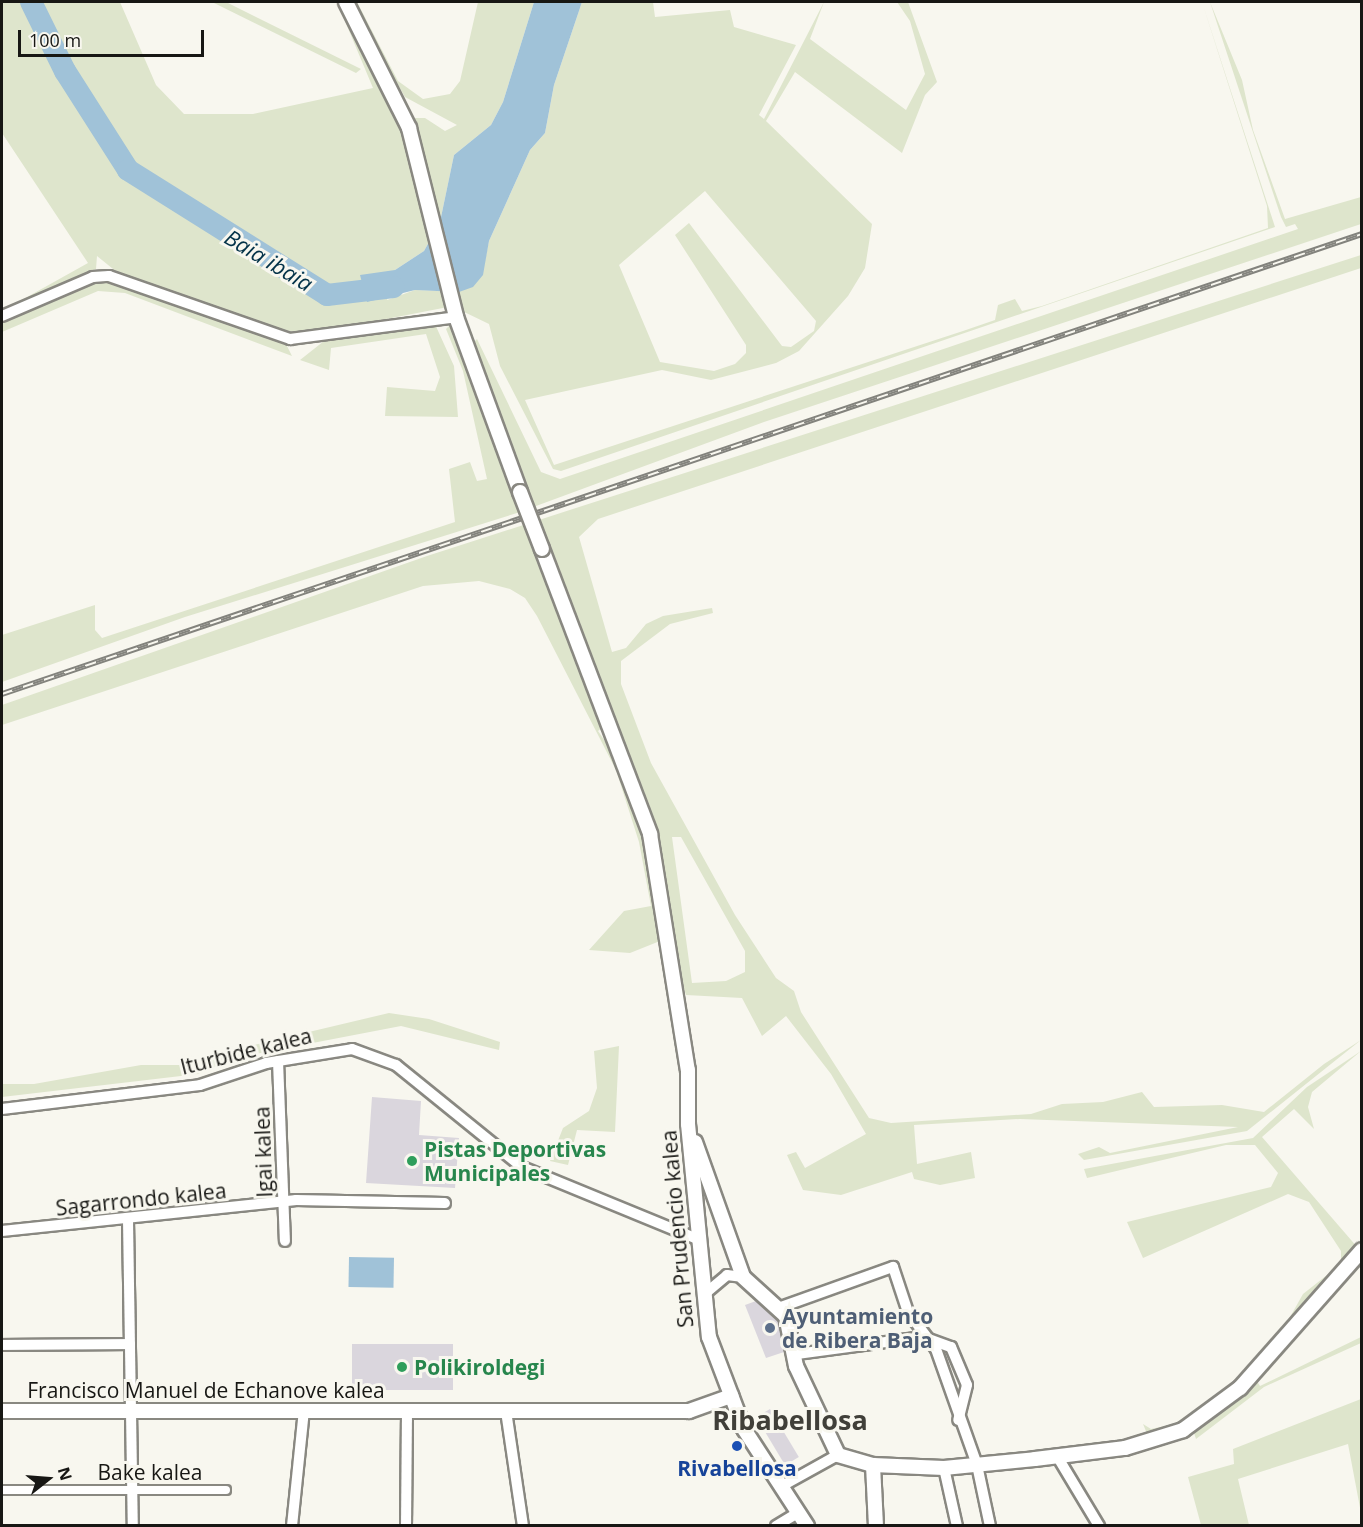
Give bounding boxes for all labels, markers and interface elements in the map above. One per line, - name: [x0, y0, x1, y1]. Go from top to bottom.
- scale bar: [21, 18, 207, 56]
- text: 100 m: [29, 28, 81, 52]
- water label: Baia ibaia: [220, 223, 318, 297]
- street label: Iturbide kalea: [178, 1023, 314, 1079]
- street label: Igai kalea: [249, 1106, 277, 1198]
- street label: San Prudencio kalea: [656, 1129, 698, 1329]
- place label: Pistas Deportivas Municipales: [424, 1136, 606, 1186]
- marker: Pistas Deportivas Municipales: [405, 1154, 419, 1168]
- street label: Sagarrondo kalea: [54, 1178, 228, 1220]
- place label: Ayuntamiento de Ribera Baja: [782, 1303, 933, 1353]
- marker: Ayuntamiento de Ribera Baja: [763, 1321, 777, 1335]
- place label: Polikiroldegi: [414, 1354, 545, 1380]
- marker: Polikiroldegi: [395, 1360, 409, 1374]
- street label: Francisco Manuel de Echanove kalea: [27, 1377, 385, 1403]
- district label: Ribabellosa: [712, 1404, 868, 1436]
- marker: Rivabellosa: [730, 1439, 744, 1453]
- north arrow: [18, 1449, 78, 1509]
- place label: Rivabellosa: [677, 1455, 797, 1481]
- street label: Bake kalea: [98, 1459, 202, 1485]
- text: N: [53, 1464, 78, 1483]

